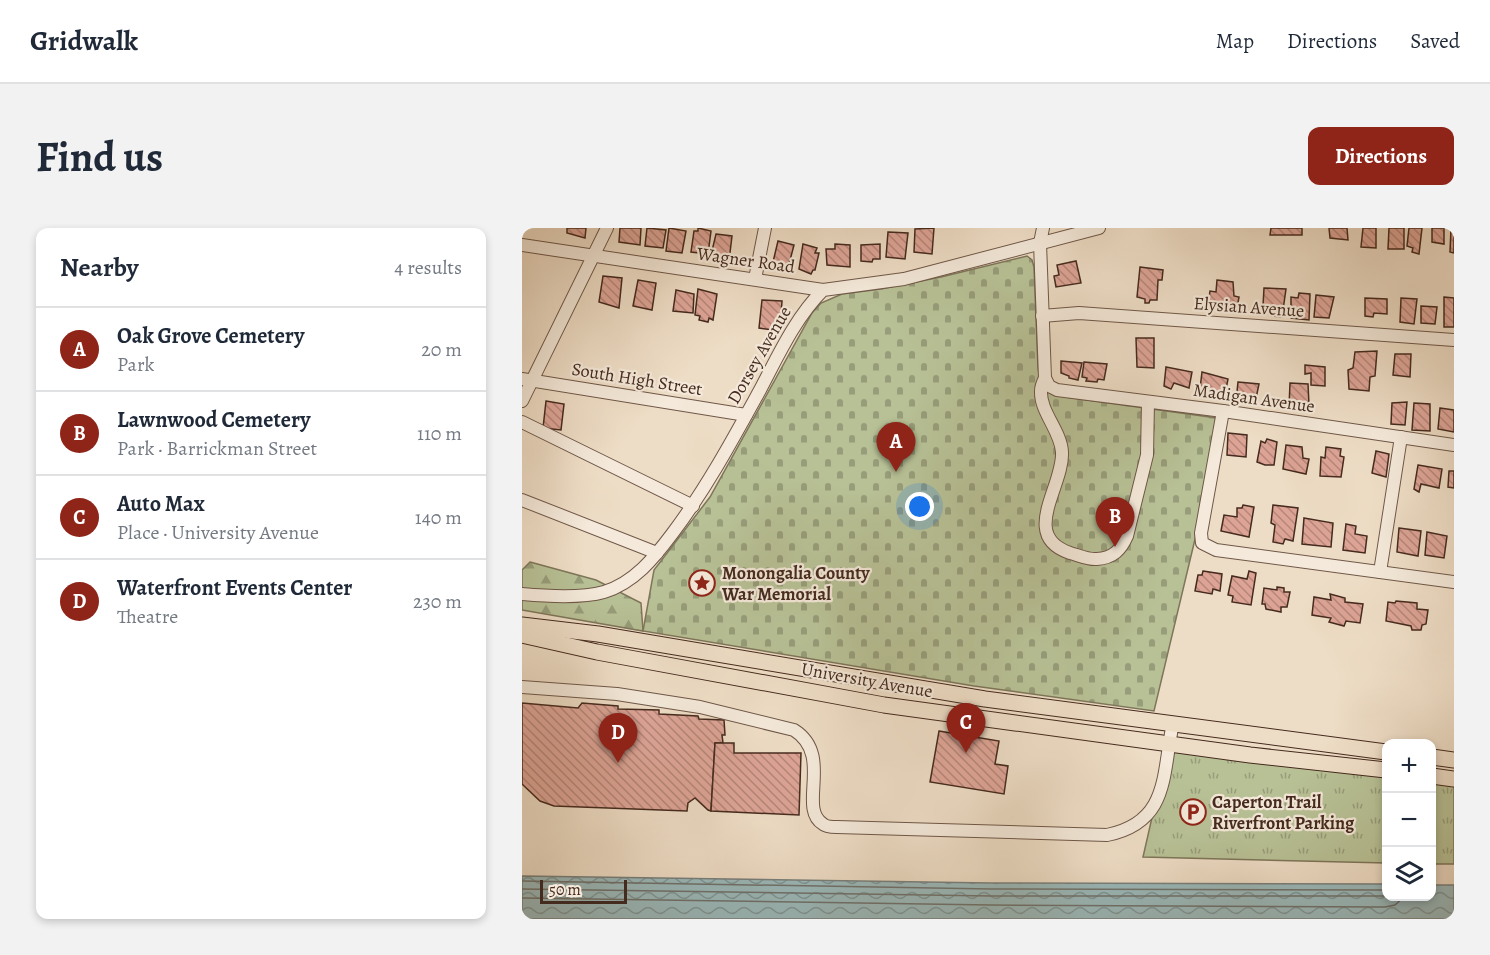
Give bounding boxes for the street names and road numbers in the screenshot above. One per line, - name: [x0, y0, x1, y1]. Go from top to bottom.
- street label: Wagner Road: [695, 241, 797, 279]
- street label: Elysian Avenue: [1193, 291, 1305, 323]
- street label: Dorsey Avenue: [721, 302, 797, 408]
- street label: South High Street: [570, 357, 704, 401]
- street label: Madigan Avenue: [1192, 378, 1316, 418]
- street label: University Avenue: [799, 657, 935, 703]

